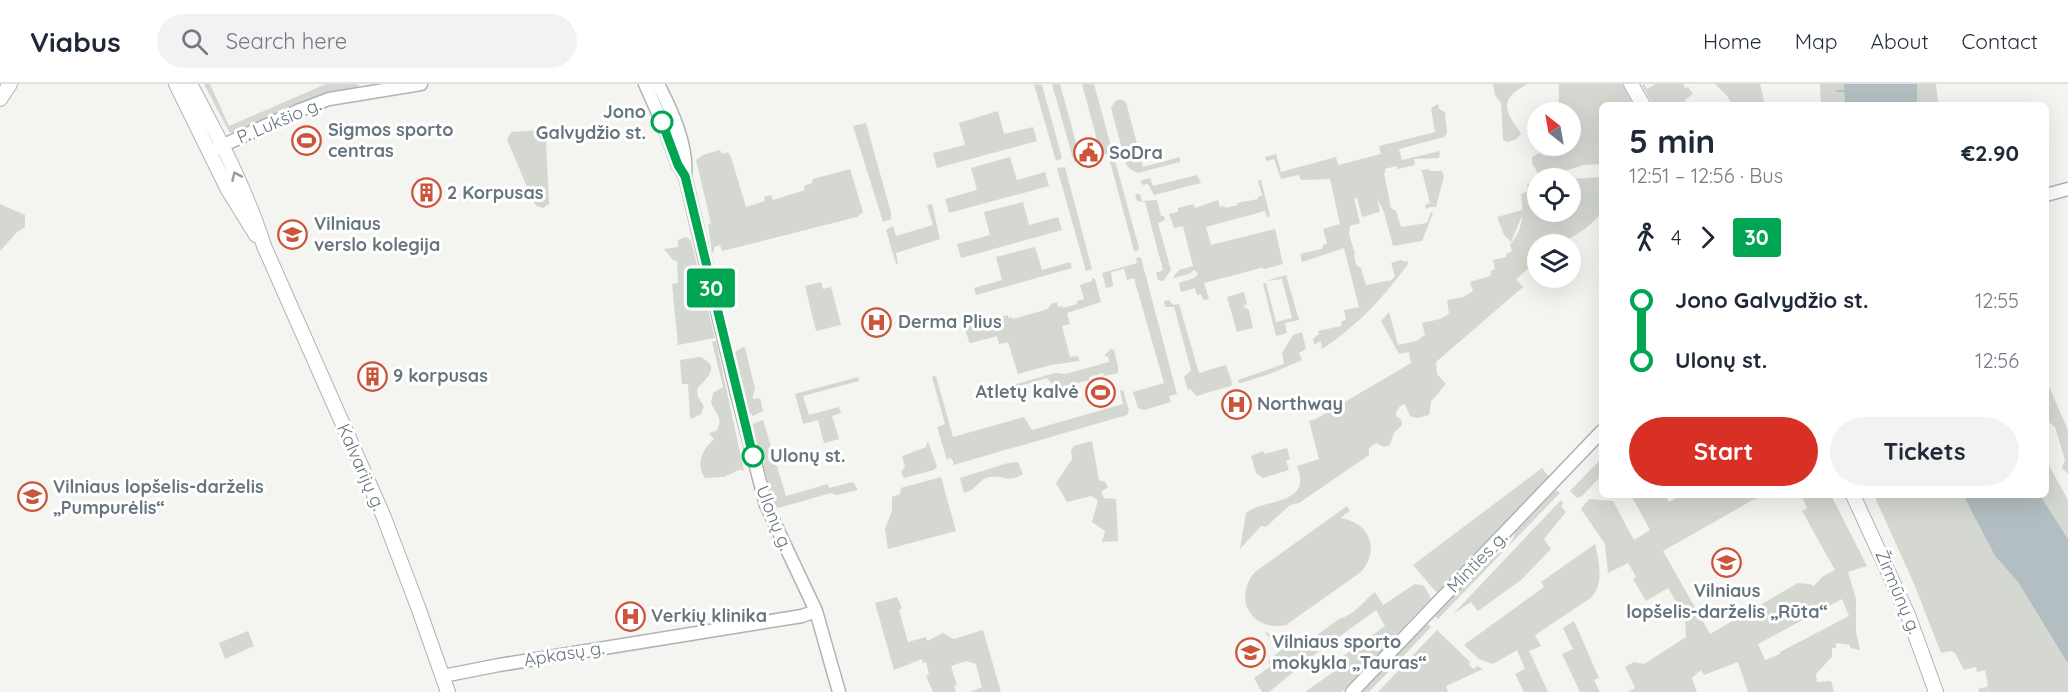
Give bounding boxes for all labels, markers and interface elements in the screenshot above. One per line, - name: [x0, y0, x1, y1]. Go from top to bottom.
- search box: [157, 14, 577, 68]
- text: Viabus: [30, 24, 121, 59]
- icon: search: [178, 25, 211, 58]
- text: Search here: [226, 27, 347, 55]
- text: Home: [1703, 28, 1762, 54]
- text: Map: [1795, 28, 1838, 54]
- text: About: [1871, 28, 1929, 54]
- text: Contact: [1962, 28, 2038, 54]
- street label: P. Lukšio g.: [233, 93, 324, 149]
- place label: Jono Galvydžio st.: [536, 100, 646, 144]
- north arrow: [1527, 102, 1581, 156]
- map controls: [1527, 102, 1581, 288]
- marker: Jono Galvydžio st.: [651, 111, 673, 133]
- place label: Sigmos sporto centras: [328, 118, 454, 162]
- text: 5 min: [1629, 120, 1715, 161]
- sports icon: Sigmos sporto centras: [291, 124, 323, 156]
- public building icon: SoDra: [1072, 137, 1104, 169]
- text: €2.90: [1961, 139, 2019, 167]
- place label: SoDra: [1109, 141, 1163, 164]
- text: 12:51 – 12:56 · Bus: [1629, 163, 1783, 188]
- button: locate: [1527, 168, 1581, 222]
- one-way arrow: [231, 172, 243, 183]
- building icon: 2 Korpusas: [410, 177, 442, 209]
- place label: 2 Korpusas: [447, 181, 544, 204]
- place label: Vilniaus verslo kolegija: [314, 212, 440, 256]
- school or university icon: Vilniaus verslo kolegija: [277, 218, 309, 250]
- icon: walk: [1629, 221, 1662, 254]
- icon: forward: [1691, 221, 1724, 254]
- text: 30: [1745, 224, 1769, 250]
- text: 4: [1671, 225, 1682, 250]
- button: layers: [1527, 234, 1581, 288]
- line badge: 30: [684, 268, 738, 308]
- text: 30: [699, 275, 723, 301]
- text: Jono Galvydžio st.: [1675, 286, 1869, 314]
- text: 12:55: [1975, 288, 2019, 313]
- hospital icon: Derma Plius: [861, 306, 893, 338]
- place label: Derma Plius: [898, 310, 1002, 333]
- text: Ulonų st.: [1675, 346, 1767, 374]
- text: 12:56: [1975, 348, 2019, 373]
- building icon: 9 korpusas: [356, 360, 388, 392]
- place label: 9 korpusas: [393, 364, 488, 387]
- sports icon: Atletų kalvė: [1084, 376, 1116, 408]
- place label: Atletų kalvė: [975, 380, 1079, 403]
- hospital icon: Northway: [1220, 388, 1252, 420]
- place label: Northway: [1257, 392, 1343, 415]
- button: Start: [1629, 417, 1818, 486]
- button: Tickets: [1830, 417, 2019, 486]
- street label: Kalvarijų g.: [332, 420, 391, 514]
- place label: Ulonų st.: [770, 444, 845, 467]
- marker: Ulonų st.: [742, 445, 764, 467]
- place label: Vilniaus lopšelis-darželis „Pumpurėlis“: [53, 475, 264, 519]
- school or university icon: Vilniaus lopšelis-darželis „Pumpurėlis“: [16, 481, 48, 513]
- street label: Ulonų g.: [751, 482, 798, 554]
- street label: Minties g.: [1442, 526, 1512, 597]
- school or university icon: Vilniaus lopšelis-darželis „Rūta“: [1711, 546, 1743, 578]
- street label: Žirmūnų g.: [1870, 546, 1926, 637]
- place label: Vilniaus lopšelis-darželis „Rūta“: [1626, 579, 1828, 623]
- hospital icon: Verkių klinika: [614, 600, 646, 632]
- place label: Verkių klinika: [651, 604, 767, 627]
- place label: Vilniaus sporto mokykla „Tauras“: [1272, 630, 1427, 674]
- street label: Apkasų g.: [522, 636, 606, 671]
- school or university icon: Vilniaus sporto mokykla „Tauras“: [1235, 636, 1267, 668]

